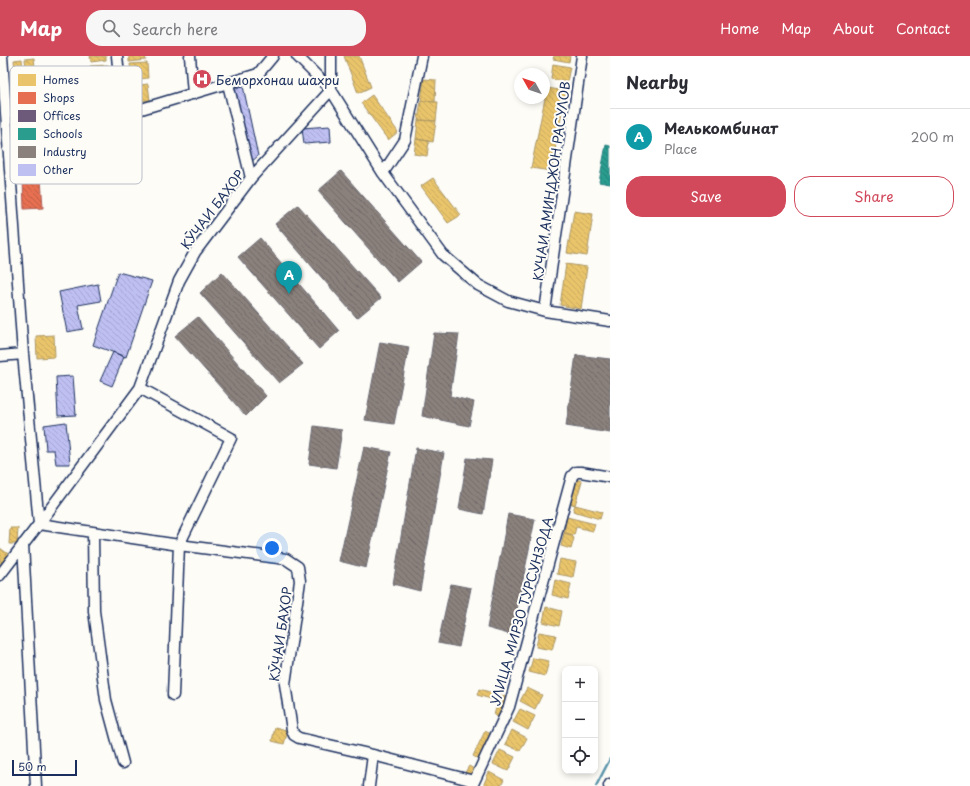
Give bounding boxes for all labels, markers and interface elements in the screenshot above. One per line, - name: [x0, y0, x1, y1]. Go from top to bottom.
- search box: [86, 10, 366, 46]
- text: Map: [20, 14, 62, 42]
- icon: search: [100, 17, 122, 39]
- text: Search here: [132, 17, 218, 40]
- text: Home: [720, 18, 759, 39]
- text: Map: [781, 18, 811, 39]
- text: About: [833, 18, 874, 39]
- text: Contact: [896, 18, 950, 39]
- legend: [10, 66, 142, 184]
- hospital icon: Беморхонаи шахри: [191, 68, 213, 90]
- north arrow: [514, 68, 550, 104]
- text: Nearby: [626, 69, 688, 95]
- place label: Беморхонаи шахри: [216, 70, 340, 89]
- text: Homes: [43, 71, 79, 88]
- street label: КУЧАИ АМИНДЖОН РАСУЛОВ: [528, 80, 574, 282]
- text: Shops: [43, 89, 74, 106]
- text: Offices: [43, 107, 80, 124]
- text: Мелькомбинат: [664, 116, 778, 139]
- text: Schools: [43, 125, 83, 142]
- text: A: [634, 127, 644, 146]
- text: 200 m: [911, 127, 954, 146]
- text: Place: [664, 139, 697, 158]
- text: Industry: [43, 143, 87, 160]
- text: Other: [43, 161, 74, 178]
- street label: КӮЧАИ БАҲОР: [176, 165, 248, 253]
- button: Save: [626, 176, 786, 217]
- button: Share: [794, 176, 954, 217]
- pin: A: [276, 261, 302, 294]
- street label: УЛИЦА МИРЗО ТУРСУНЗОДА: [485, 514, 557, 708]
- your location: [262, 538, 282, 558]
- street label: КӮЧАИ БАҲОР: [264, 585, 296, 683]
- map controls: [562, 666, 598, 774]
- button: +: [562, 666, 598, 702]
- button: −: [562, 702, 598, 738]
- button: locate: [562, 738, 598, 774]
- scale bar: [12, 758, 77, 777]
- text: 50 m: [18, 758, 47, 775]

